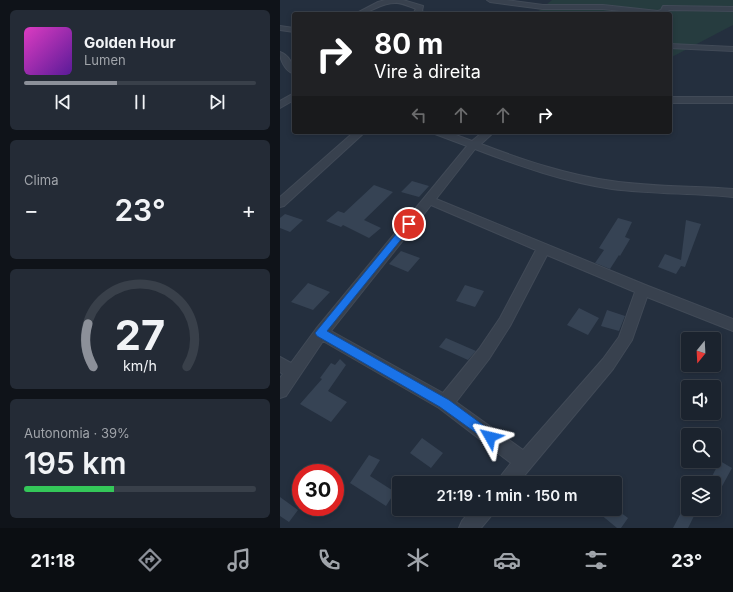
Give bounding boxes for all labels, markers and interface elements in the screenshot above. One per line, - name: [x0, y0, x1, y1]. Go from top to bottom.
- text: 80 m: [374, 27, 443, 61]
- icon: right: [308, 28, 360, 80]
- text: Golden Hour: [84, 33, 176, 52]
- text: Lumen: [84, 52, 126, 68]
- text: Vire à direita: [374, 61, 481, 82]
- icon: previous: [52, 91, 74, 113]
- icon: pause: [129, 91, 151, 113]
- icon: next: [206, 91, 228, 113]
- icon: left: [408, 104, 430, 126]
- icon: ahead: [450, 104, 472, 126]
- icon: ahead: [492, 104, 514, 126]
- icon: right: [534, 104, 556, 126]
- text: Clima: [24, 172, 58, 188]
- text: 23°: [114, 192, 166, 228]
- text: −: [24, 197, 39, 223]
- text: +: [241, 197, 256, 223]
- pin: [392, 207, 426, 241]
- icon: arrive: [398, 213, 420, 235]
- text: 27: [115, 310, 165, 360]
- north arrow: [681, 332, 721, 372]
- map controls: [681, 332, 721, 516]
- text: km/h: [123, 356, 157, 373]
- button: sound: [681, 380, 721, 420]
- position arrow: [469, 416, 511, 458]
- text: Autonomia · 39%: [24, 425, 130, 441]
- button: search: [681, 428, 721, 468]
- text: 195 km: [24, 445, 126, 481]
- speed limit sign: 30: [292, 464, 344, 516]
- button: layers: [681, 476, 721, 516]
- text: 21:19 · 1 min · 150 m: [437, 486, 577, 505]
- icon: directions: [136, 546, 164, 574]
- icon: music: [225, 546, 253, 574]
- icon: phone: [315, 546, 343, 574]
- icon: climate: [404, 546, 432, 574]
- icon: car: [493, 546, 521, 574]
- icon: filters: [582, 546, 610, 574]
- text: 21:18: [31, 550, 75, 571]
- text: 23°: [671, 550, 702, 571]

